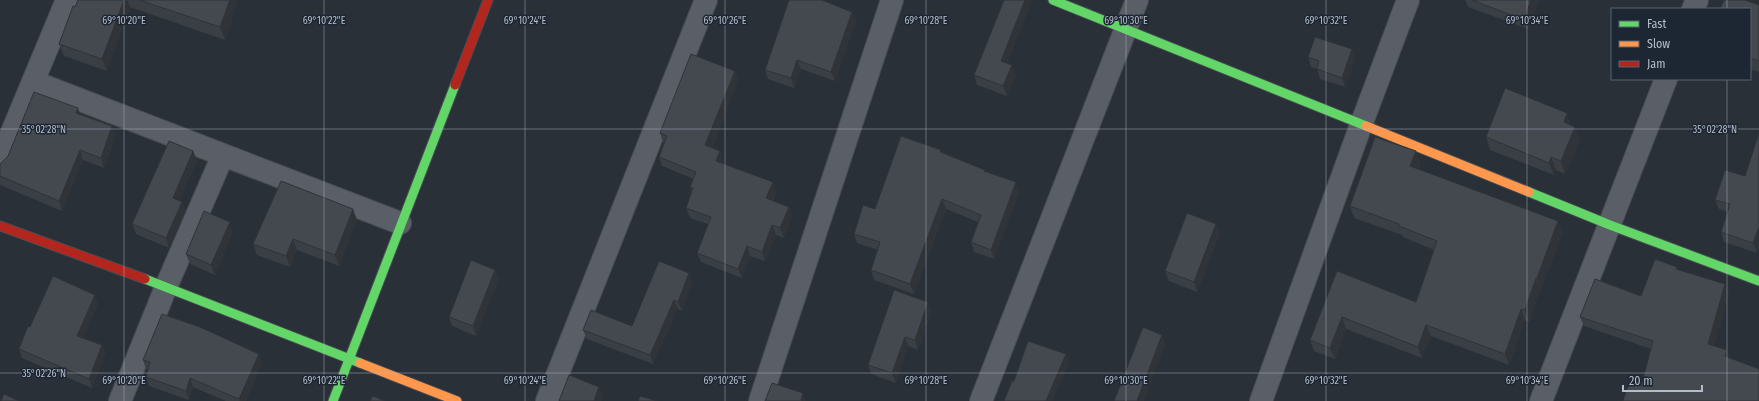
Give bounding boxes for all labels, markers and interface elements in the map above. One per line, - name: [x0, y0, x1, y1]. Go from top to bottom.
- legend: [1611, 8, 1751, 80]
- text: 69°10'20"E: [102, 15, 146, 27]
- text: 69°10'22"E: [303, 15, 346, 27]
- text: 69°10'24"E: [504, 15, 547, 27]
- text: 69°10'26"E: [703, 15, 747, 27]
- text: 69°10'28"E: [904, 15, 948, 27]
- text: 69°10'30"E: [1104, 15, 1148, 27]
- text: 69°10'32"E: [1305, 15, 1348, 27]
- text: 69°10'34"E: [1506, 15, 1549, 27]
- text: Fast: [1647, 17, 1666, 31]
- text: Slow: [1647, 37, 1670, 51]
- text: Jam: [1647, 57, 1665, 71]
- text: 35°02'28"N: [22, 124, 66, 136]
- text: 35°02'28"N: [1693, 124, 1737, 136]
- scale bar: [1623, 367, 1702, 393]
- text: 35°02'26"N: [22, 368, 66, 380]
- text: 20 m: [1629, 374, 1653, 388]
- text: 69°10'20"E: [102, 375, 146, 387]
- text: 69°10'22"E: [303, 375, 346, 387]
- text: 69°10'24"E: [504, 375, 547, 387]
- text: 69°10'26"E: [703, 375, 747, 387]
- text: 69°10'28"E: [904, 375, 948, 387]
- text: 69°10'30"E: [1104, 375, 1148, 387]
- text: 69°10'32"E: [1305, 375, 1348, 387]
- text: 69°10'34"E: [1506, 375, 1549, 387]

